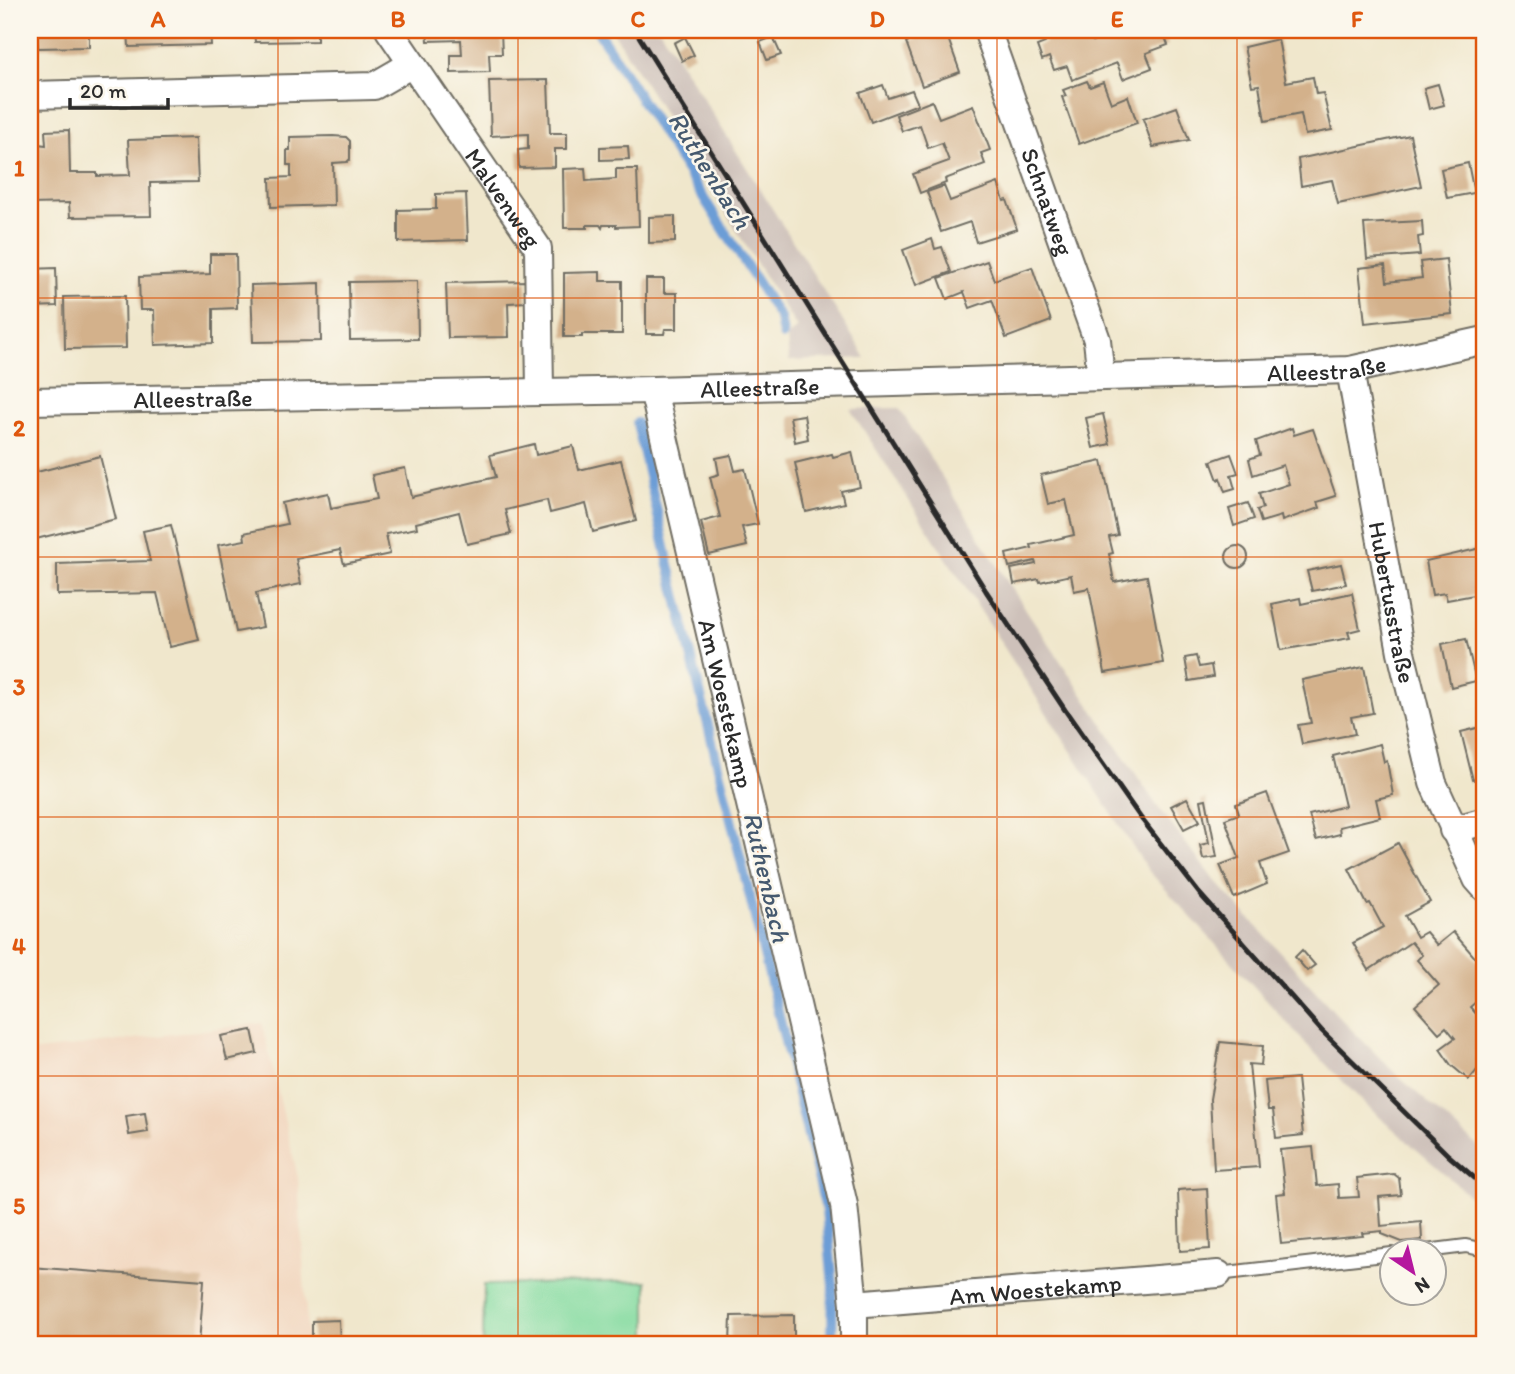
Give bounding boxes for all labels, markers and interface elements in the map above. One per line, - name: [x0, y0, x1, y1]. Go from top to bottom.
- text: A: [150, 5, 166, 33]
- text: B: [391, 5, 406, 33]
- text: C: [631, 5, 646, 33]
- text: D: [869, 5, 885, 33]
- text: E: [1111, 5, 1124, 33]
- text: F: [1351, 5, 1364, 33]
- scale bar: [70, 66, 168, 110]
- text: 20 m: [80, 78, 127, 103]
- water label: Ruthenbach: [661, 105, 759, 235]
- street label: Malvenweg: [459, 142, 548, 254]
- street label: Schnatweg: [1015, 144, 1081, 260]
- text: 1: [14, 154, 25, 182]
- street label: Alleestraße: [1267, 348, 1389, 387]
- street label: Alleestraße: [700, 371, 820, 403]
- street label: Alleestraße: [133, 383, 253, 414]
- text: 2: [13, 414, 26, 442]
- street label: Hubertusstraße: [1363, 519, 1423, 686]
- street label: Am Woestekamp: [693, 616, 760, 791]
- text: 3: [13, 673, 26, 701]
- water label: Ruthenbach: [736, 809, 798, 946]
- text: 4: [12, 932, 26, 960]
- text: 5: [13, 1192, 25, 1220]
- north arrow: [1378, 1238, 1448, 1308]
- street label: Am Woestekamp: [948, 1268, 1123, 1311]
- text: N: [1411, 1272, 1434, 1299]

